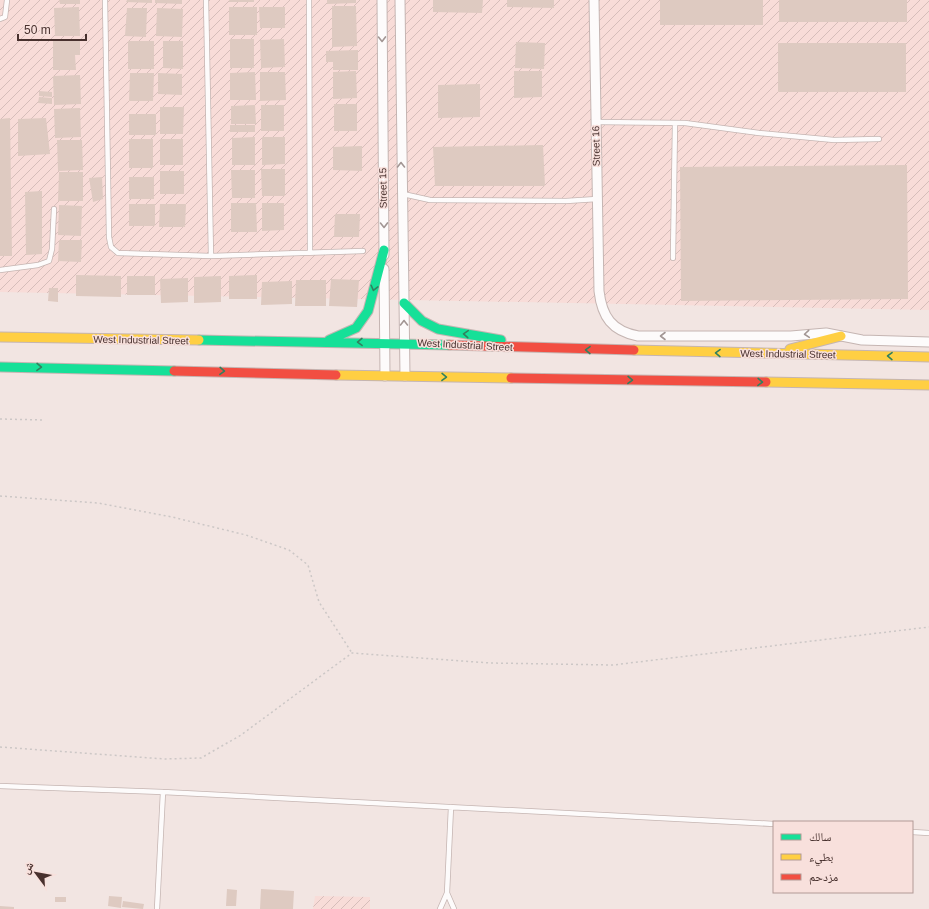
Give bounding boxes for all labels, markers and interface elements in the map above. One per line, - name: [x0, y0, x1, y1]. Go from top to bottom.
- scale bar: [18, 16, 86, 42]
- text: 50 m: [24, 23, 51, 37]
- one-way arrow: [378, 36, 386, 42]
- street label: Street 16: [590, 125, 602, 166]
- one-way arrow: [397, 162, 405, 168]
- street label: Street 15: [377, 167, 389, 208]
- one-way arrow: [380, 222, 388, 228]
- one-way arrow: [371, 285, 379, 291]
- one-way arrow: [400, 320, 408, 326]
- one-way arrow: [463, 329, 469, 338]
- one-way arrow: [804, 330, 810, 339]
- one-way arrow: [660, 332, 666, 340]
- street label: West Industrial Street: [93, 334, 189, 346]
- street label: West Industrial Street: [417, 337, 513, 353]
- one-way arrow: [357, 338, 363, 346]
- one-way arrow: [585, 346, 591, 354]
- street label: West Industrial Street: [740, 348, 836, 360]
- one-way arrow: [715, 349, 721, 357]
- one-way arrow: [887, 352, 893, 360]
- one-way arrow: [36, 363, 42, 372]
- one-way arrow: [219, 367, 225, 375]
- one-way arrow: [441, 373, 447, 381]
- one-way arrow: [627, 376, 633, 384]
- one-way arrow: [757, 378, 763, 386]
- legend: [773, 821, 913, 893]
- text: سالك: [809, 830, 831, 844]
- text: بطيء: [809, 850, 833, 867]
- north arrow: [16, 853, 56, 893]
- text: ش: [19, 859, 38, 877]
- text: مزدحم: [809, 870, 838, 885]

